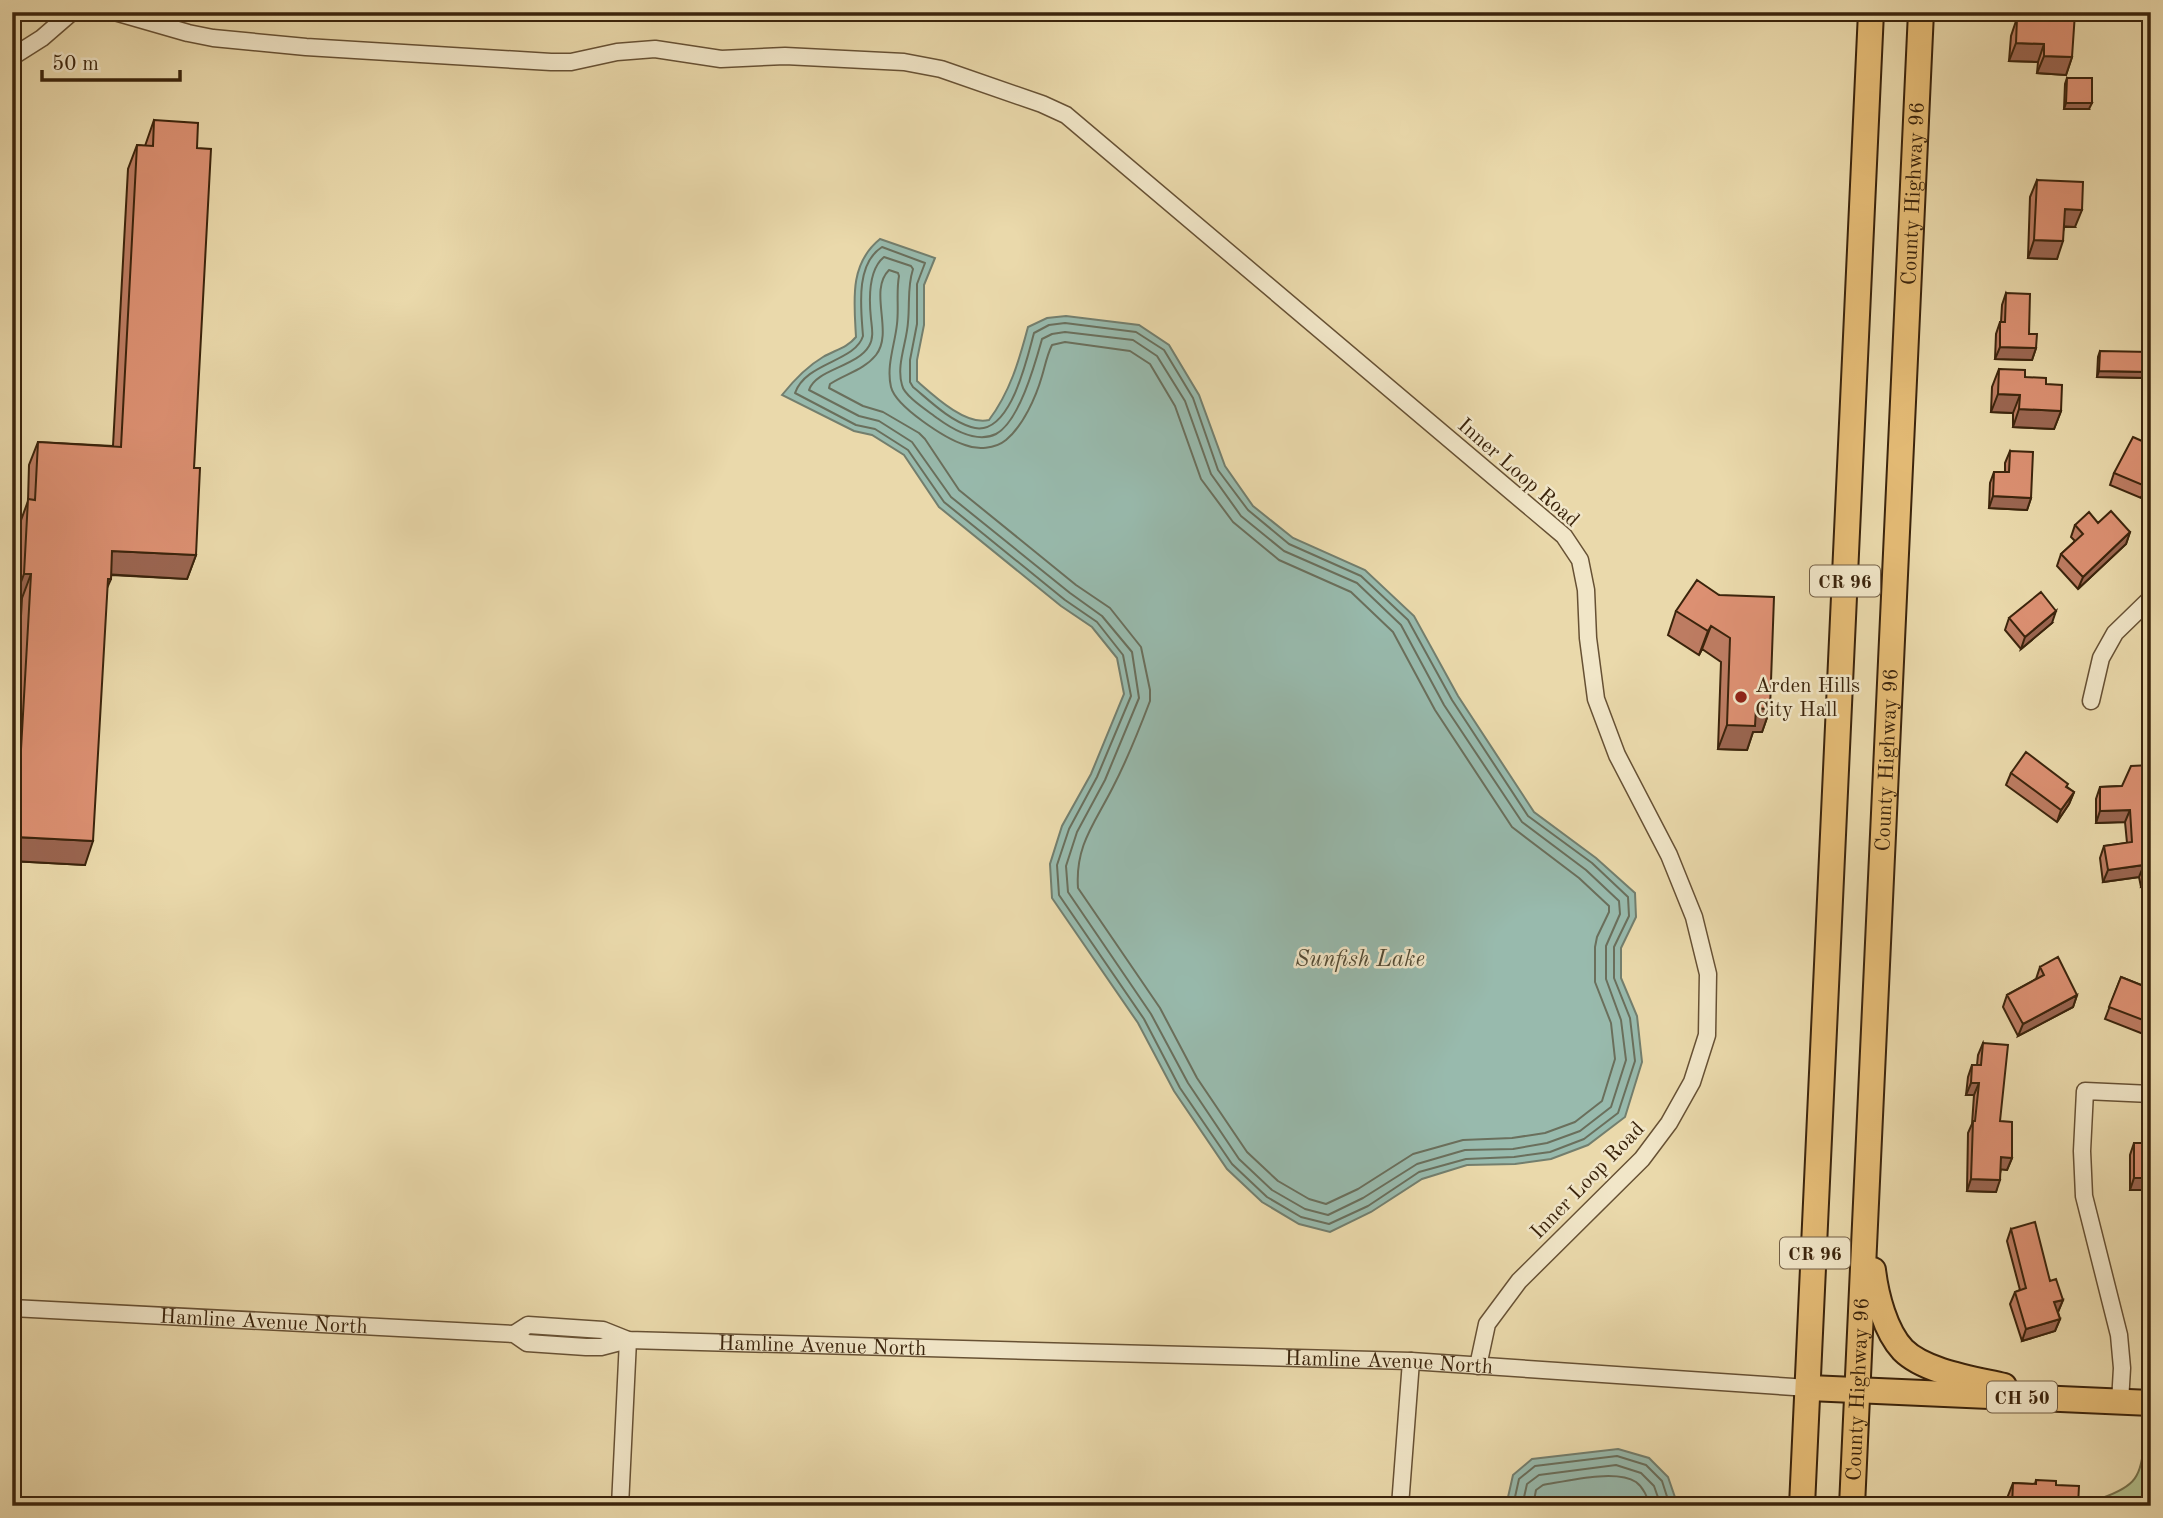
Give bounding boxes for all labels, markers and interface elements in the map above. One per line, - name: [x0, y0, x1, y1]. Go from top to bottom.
- scale bar: [42, 38, 180, 82]
- text: 50 m: [52, 54, 99, 75]
- street label: County Highway 96: [1899, 101, 1929, 286]
- street label: Inner Loop Road: [1453, 415, 1583, 531]
- road number: CR 96: [1810, 566, 1880, 596]
- street label: County Highway 96: [1873, 668, 1903, 852]
- place label: Arden Hills City Hall: [1755, 676, 1860, 721]
- marker: Arden Hills City Hall: [1733, 689, 1749, 705]
- water label: Sunfish Lake: [1295, 948, 1425, 972]
- street label: Inner Loop Road: [1527, 1118, 1649, 1244]
- road number: CR 96: [1780, 1238, 1850, 1268]
- street label: County Highway 96: [1844, 1297, 1874, 1481]
- street label: Hamline Avenue North: [159, 1307, 368, 1338]
- street label: Hamline Avenue North: [718, 1333, 927, 1360]
- street label: Hamline Avenue North: [1284, 1349, 1494, 1379]
- road number: CH 50: [1987, 1382, 2057, 1413]

